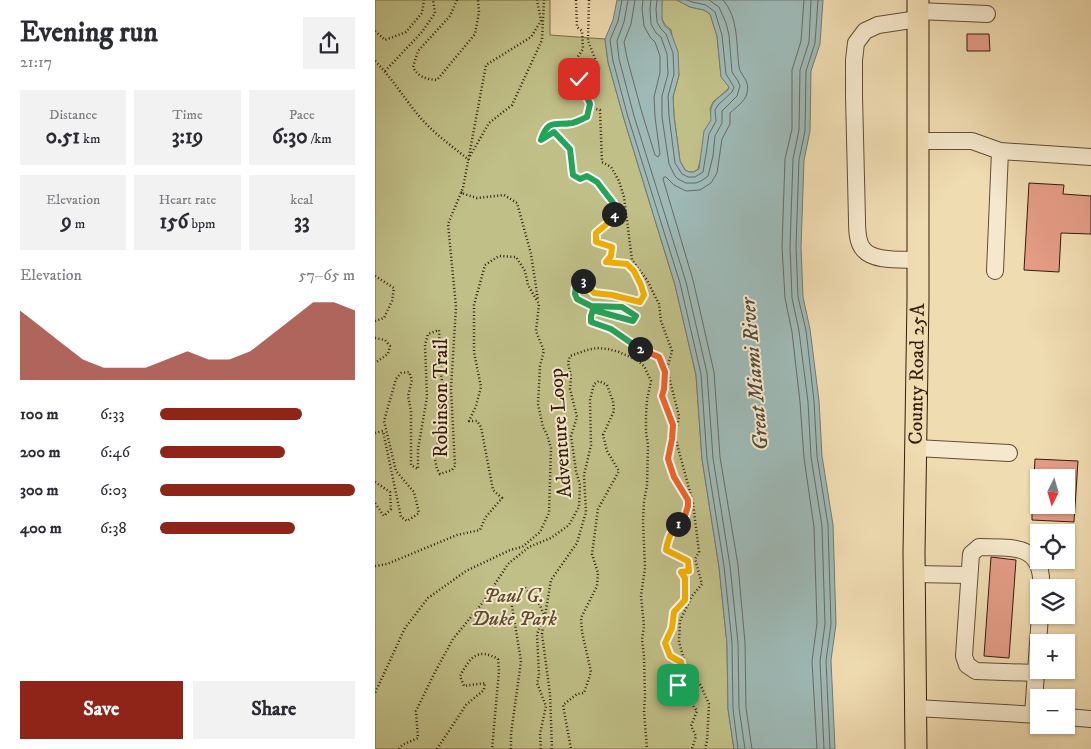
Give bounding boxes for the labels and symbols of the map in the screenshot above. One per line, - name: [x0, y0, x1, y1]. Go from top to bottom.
- pin: [558, 58, 600, 100]
- pin: 4: [601, 202, 627, 226]
- pin: 3: [571, 268, 595, 294]
- water label: Great Miami River: [735, 295, 775, 451]
- street label: County Road 25A: [903, 303, 930, 445]
- pin: 2: [627, 336, 653, 362]
- street label: Robinson Trail: [429, 338, 454, 458]
- street label: Adventure Loop: [544, 367, 578, 499]
- north arrow: [1030, 469, 1075, 514]
- pin: 1: [665, 512, 691, 536]
- park label: Paul G. Duke Park: [471, 584, 557, 632]
- pin: [657, 664, 699, 706]

